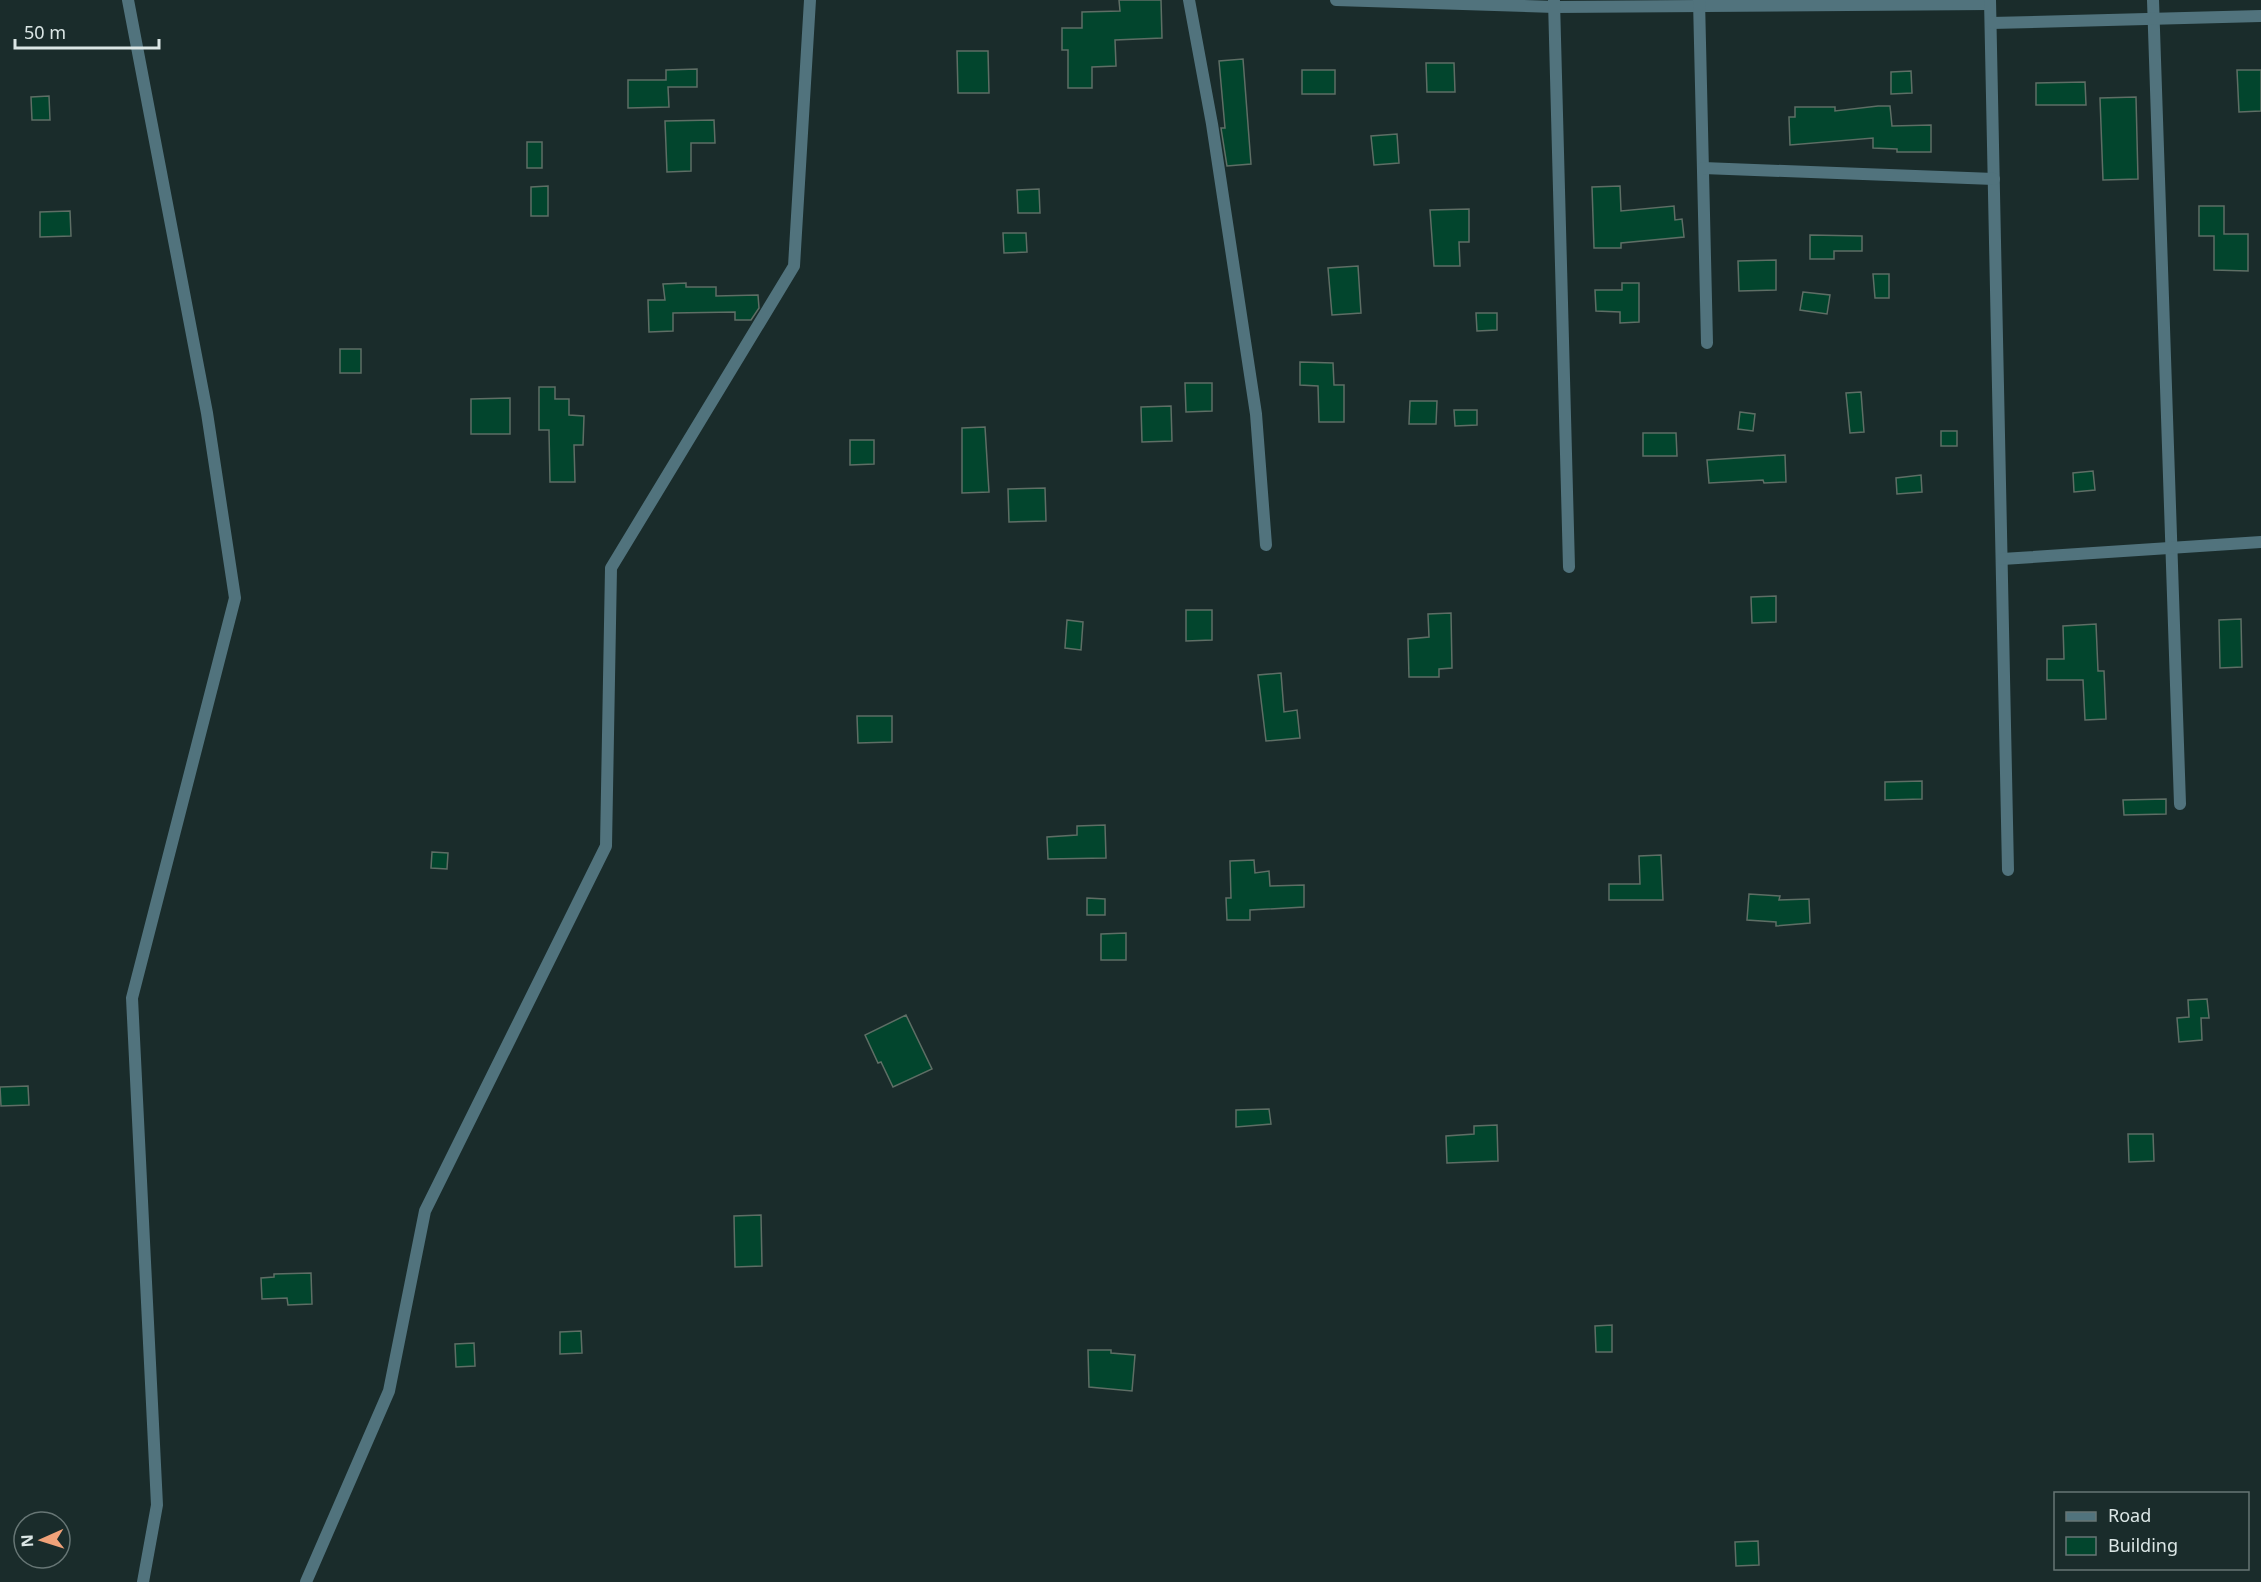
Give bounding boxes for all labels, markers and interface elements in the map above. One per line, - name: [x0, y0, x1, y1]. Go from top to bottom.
- scale bar: [15, 12, 159, 50]
- text: 50 m: [24, 20, 66, 44]
- legend: [2054, 1492, 2249, 1570]
- text: Road: [2108, 1503, 2151, 1527]
- north arrow: [12, 1510, 72, 1570]
- text: Building: [2108, 1533, 2178, 1557]
- text: N: [16, 1534, 38, 1548]

